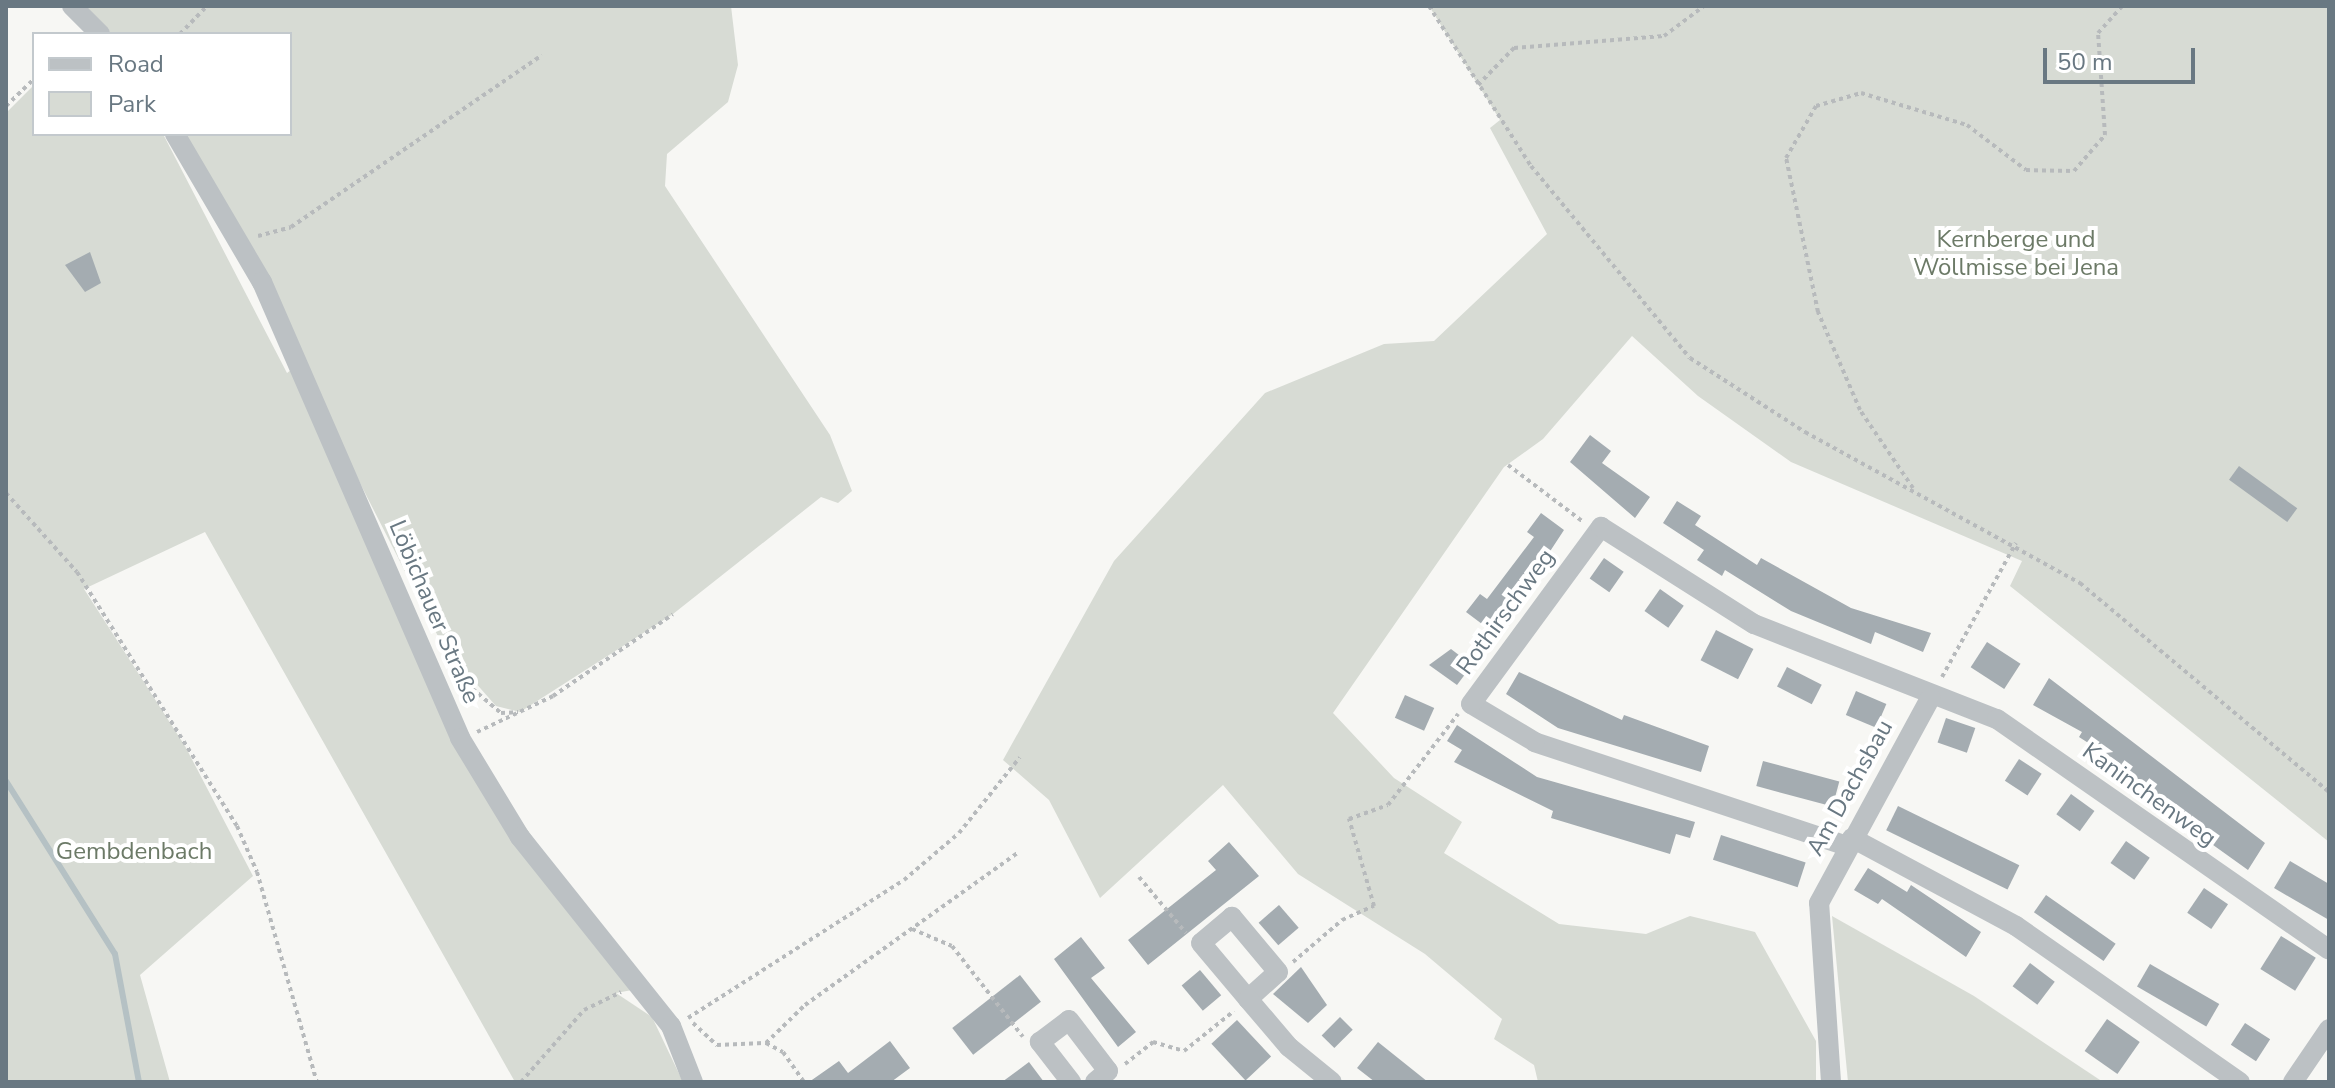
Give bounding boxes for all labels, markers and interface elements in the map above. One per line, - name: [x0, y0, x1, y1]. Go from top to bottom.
- legend: [32, 32, 292, 136]
- scale bar: [2047, 32, 2199, 82]
- text: 50 m: [2057, 46, 2113, 78]
- text: Road: [108, 48, 164, 80]
- text: Park: [108, 88, 156, 120]
- park label: Kernberge und Wöllmisse bei Jena: [1913, 226, 2119, 282]
- street label: Löbichauer Straße: [382, 516, 486, 708]
- street label: Rothirschweg: [1451, 544, 1561, 680]
- street label: Am Dachsbau: [1801, 715, 1899, 861]
- street label: Kaninchenweg: [2076, 737, 2222, 853]
- park label: Gembdenbach: [56, 838, 212, 866]

